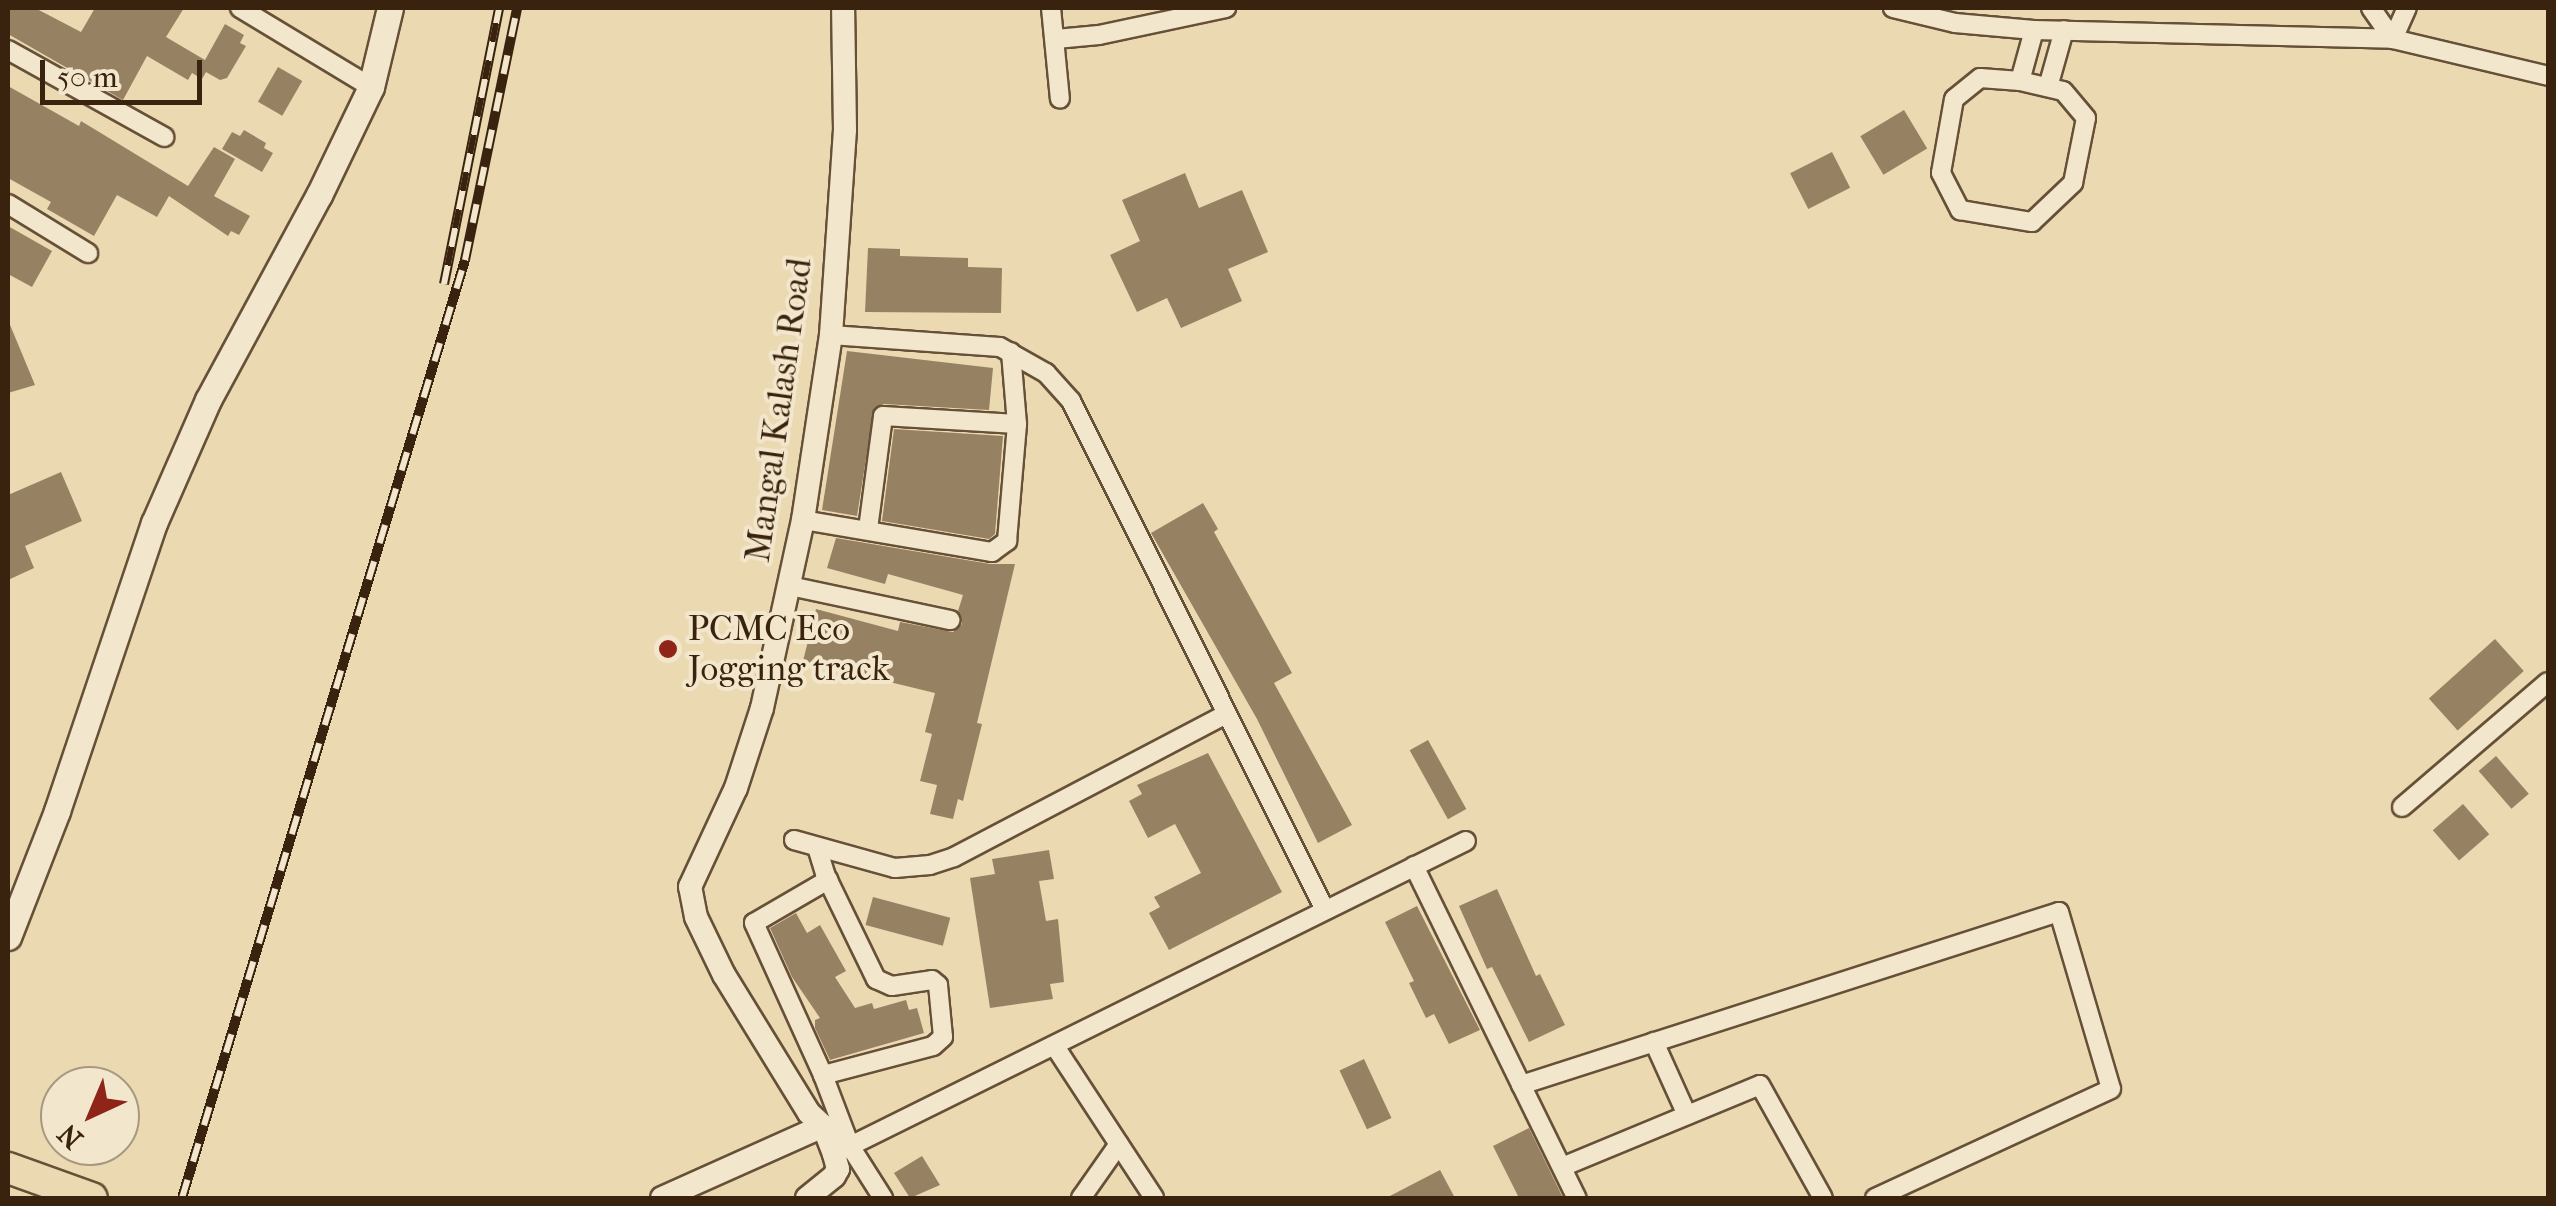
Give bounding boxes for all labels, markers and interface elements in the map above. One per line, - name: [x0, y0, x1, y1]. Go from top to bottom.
- scale bar: [45, 40, 208, 102]
- text: 50 m: [57, 60, 118, 95]
- street label: Mangal Kalash Road: [737, 255, 821, 565]
- place label: PCMC Eco Jogging track: [688, 608, 890, 690]
- marker: PCMC Eco Jogging track: [657, 638, 679, 660]
- north arrow: [40, 1066, 140, 1166]
- text: N: [51, 1117, 89, 1156]

